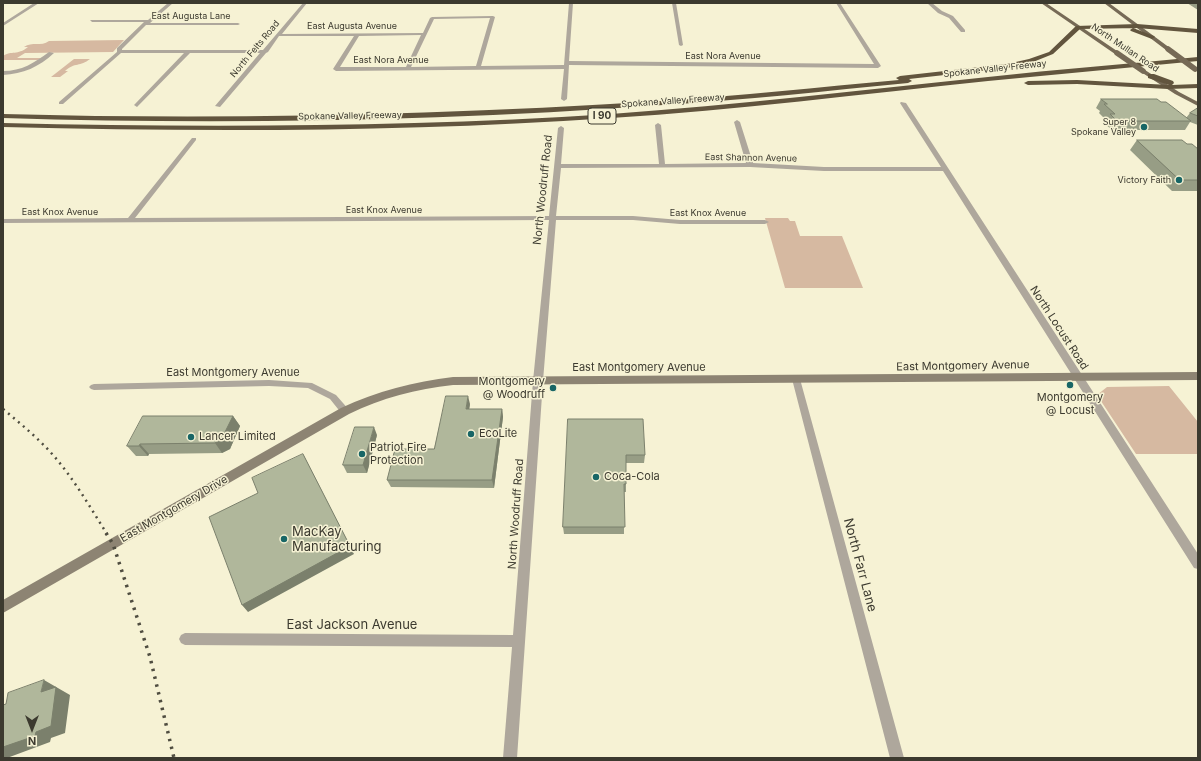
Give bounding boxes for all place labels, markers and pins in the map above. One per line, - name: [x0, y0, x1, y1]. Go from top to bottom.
- place label: Super 8 Spokane Valley: [1071, 117, 1136, 138]
- marker: Super 8 Spokane Valley: [1139, 122, 1149, 132]
- place label: Victory Faith: [1118, 175, 1171, 185]
- marker: Victory Faith: [1174, 175, 1184, 185]
- place label: Montgomery @ Woodruff: [479, 375, 545, 401]
- marker: Montgomery @ Locust: [1065, 380, 1075, 390]
- marker: Montgomery @ Woodruff: [548, 383, 558, 393]
- place label: Montgomery @ Locust: [1037, 391, 1103, 417]
- place label: EcoLite: [479, 427, 517, 441]
- marker: EcoLite: [466, 429, 476, 439]
- place label: Lancer Limited: [199, 430, 276, 444]
- marker: Lancer Limited: [186, 432, 196, 442]
- place label: Patriot Fire Protection: [370, 441, 427, 467]
- marker: Patriot Fire Protection: [357, 449, 367, 459]
- place label: Coca-Cola: [604, 470, 660, 484]
- marker: Coca-Cola: [591, 472, 601, 482]
- place label: MacKay Manufacturing: [292, 524, 382, 555]
- marker: MacKay Manufacturing: [279, 534, 289, 544]

